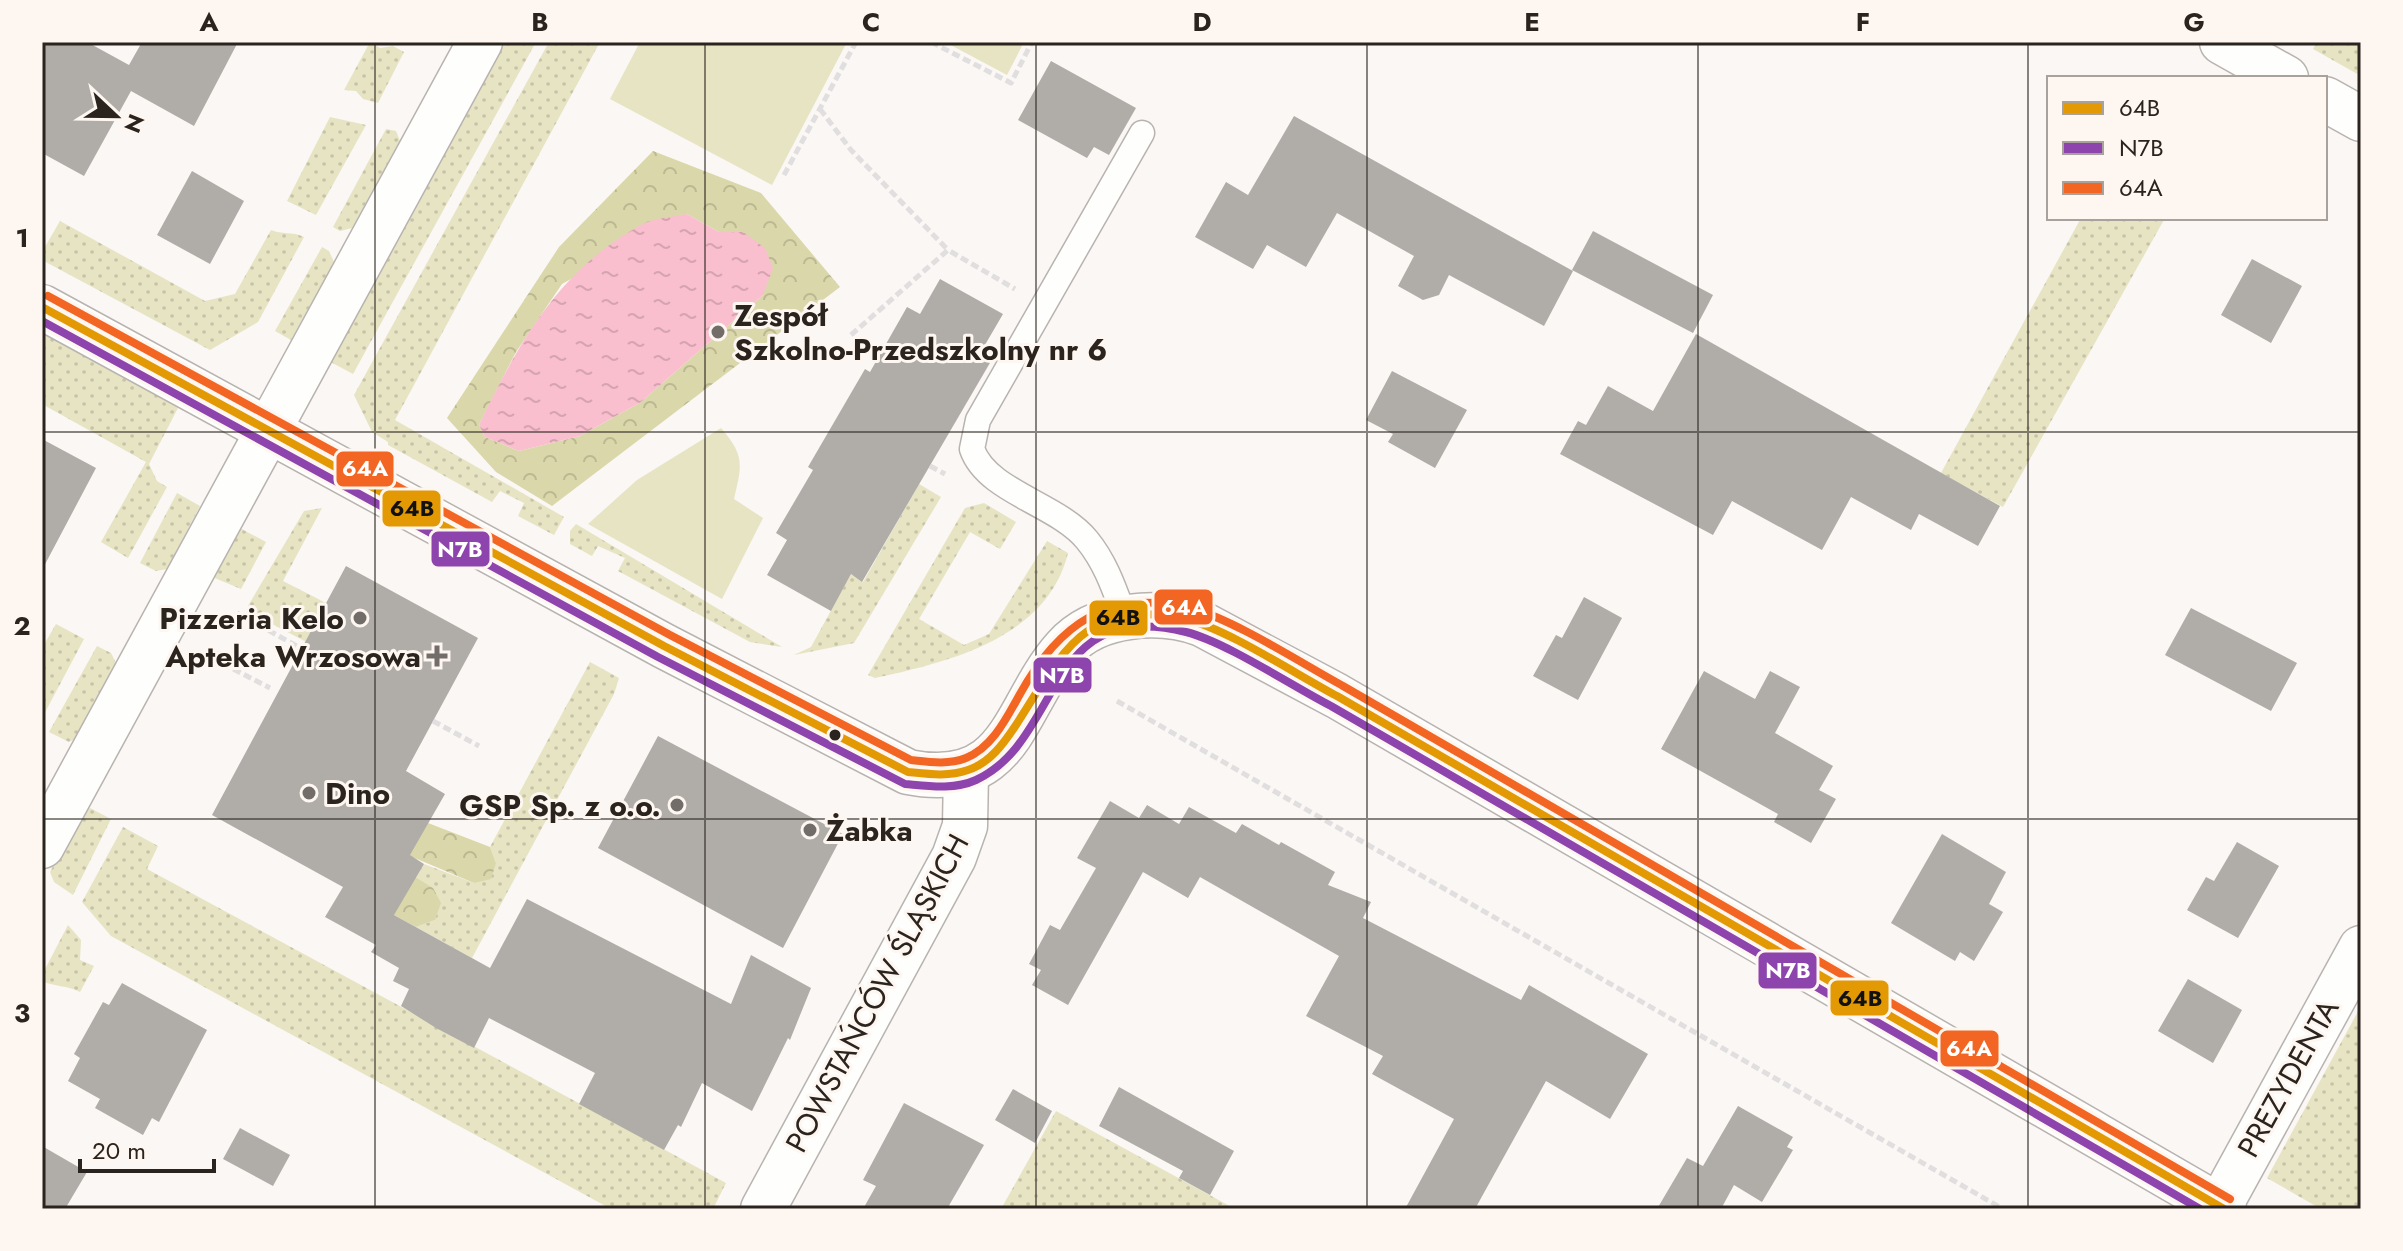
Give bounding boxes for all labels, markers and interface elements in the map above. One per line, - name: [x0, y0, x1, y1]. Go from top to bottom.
- text: A: [198, 3, 219, 41]
- text: B: [531, 3, 549, 41]
- text: C: [862, 3, 880, 41]
- text: D: [1192, 3, 1212, 41]
- text: E: [1524, 3, 1540, 41]
- text: F: [1856, 3, 1870, 41]
- text: G: [2183, 3, 2205, 41]
- north arrow: [76, 76, 156, 156]
- legend: [2047, 76, 2327, 220]
- text: 64B: [2119, 90, 2160, 125]
- text: N: [116, 109, 153, 138]
- text: N7B: [2119, 130, 2164, 165]
- text: 64A: [2119, 170, 2163, 205]
- text: 1: [15, 219, 29, 257]
- place label: Zespół Szkolno-Przedszkolny nr 6: [734, 294, 1107, 371]
- marker: Zespół Szkolno-Przedszkolny nr 6: [709, 323, 727, 341]
- line badge: 64A: [335, 450, 395, 488]
- text: 64A: [342, 452, 389, 484]
- line badge: 64B: [381, 489, 442, 528]
- text: 64B: [390, 492, 434, 524]
- line badge: N7B: [430, 530, 491, 568]
- text: N7B: [437, 533, 483, 565]
- line badge: 64A: [1153, 588, 1214, 626]
- text: 64A: [1161, 591, 1208, 623]
- place label: Pizzeria Kelo: [159, 597, 344, 640]
- line badge: 64B: [1088, 599, 1149, 637]
- text: 64B: [1096, 601, 1140, 633]
- text: 2: [13, 607, 31, 645]
- marker: Pizzeria Kelo: [351, 609, 369, 627]
- place label: Apteka Wrzosowa: [164, 635, 421, 678]
- marker: Apteka Wrzosowa: [428, 647, 446, 665]
- line badge: N7B: [1032, 656, 1093, 694]
- text: N7B: [1039, 659, 1085, 691]
- unlabelled marker: [827, 727, 843, 743]
- place label: Dino: [325, 772, 390, 815]
- marker: Dino: [300, 784, 318, 802]
- place label: GSP Sp. z o.o.: [459, 784, 661, 827]
- marker: GSP Sp. z o.o.: [668, 796, 686, 814]
- place label: Żabka: [826, 809, 913, 852]
- marker: Żabka: [801, 821, 819, 839]
- street label: POWSTAŃCÓW ŚLĄSKICH: [775, 826, 979, 1160]
- line badge: N7B: [1757, 951, 1818, 990]
- text: N7B: [1765, 954, 1811, 986]
- line badge: 64B: [1829, 979, 1890, 1017]
- text: 64B: [1838, 982, 1882, 1014]
- street label: PREZYDENTA: [2227, 991, 2349, 1165]
- text: 3: [14, 994, 30, 1032]
- line badge: 64A: [1939, 1029, 2000, 1068]
- text: 64A: [1946, 1032, 1993, 1064]
- scale bar: [80, 1123, 214, 1173]
- text: 20 m: [92, 1133, 146, 1168]

